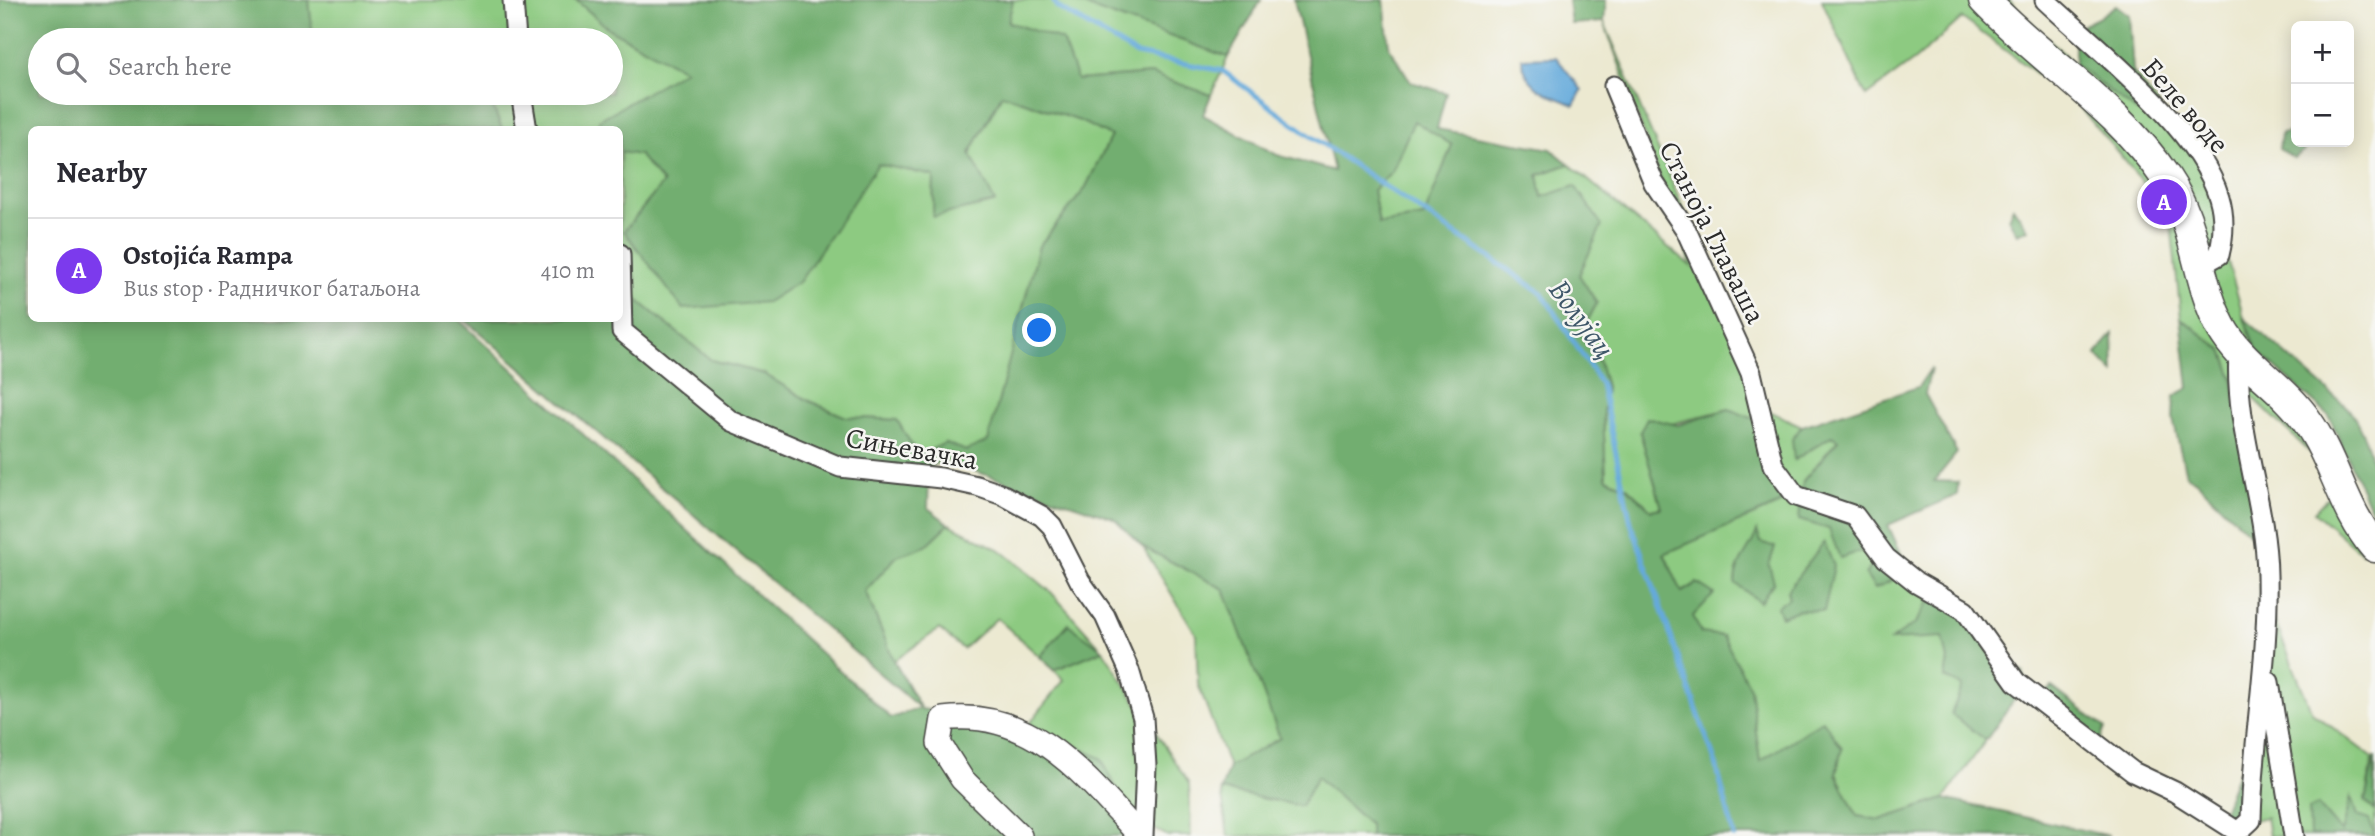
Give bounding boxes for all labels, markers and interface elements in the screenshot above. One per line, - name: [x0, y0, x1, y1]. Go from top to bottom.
- map controls: [2291, 21, 2354, 147]
- button: +: [2291, 21, 2354, 84]
- search box: [28, 28, 623, 105]
- icon: search: [52, 48, 90, 86]
- text: Search here: [108, 49, 232, 84]
- street label: Беле воде: [2133, 50, 2238, 162]
- button: −: [2291, 84, 2354, 147]
- street label: Станоја Главаша: [1650, 135, 1774, 330]
- text: Nearby: [56, 152, 147, 192]
- pin: A: [2141, 176, 2187, 228]
- text: Ostojića Rampa: [123, 238, 293, 273]
- text: A: [72, 255, 86, 286]
- text: 410 m: [541, 255, 595, 286]
- water label: Волујац: [1540, 271, 1624, 367]
- text: Bus stop · Радничког батаљона: [123, 273, 420, 304]
- your location: [1022, 313, 1056, 347]
- street label: Сињевачка: [843, 419, 981, 479]

